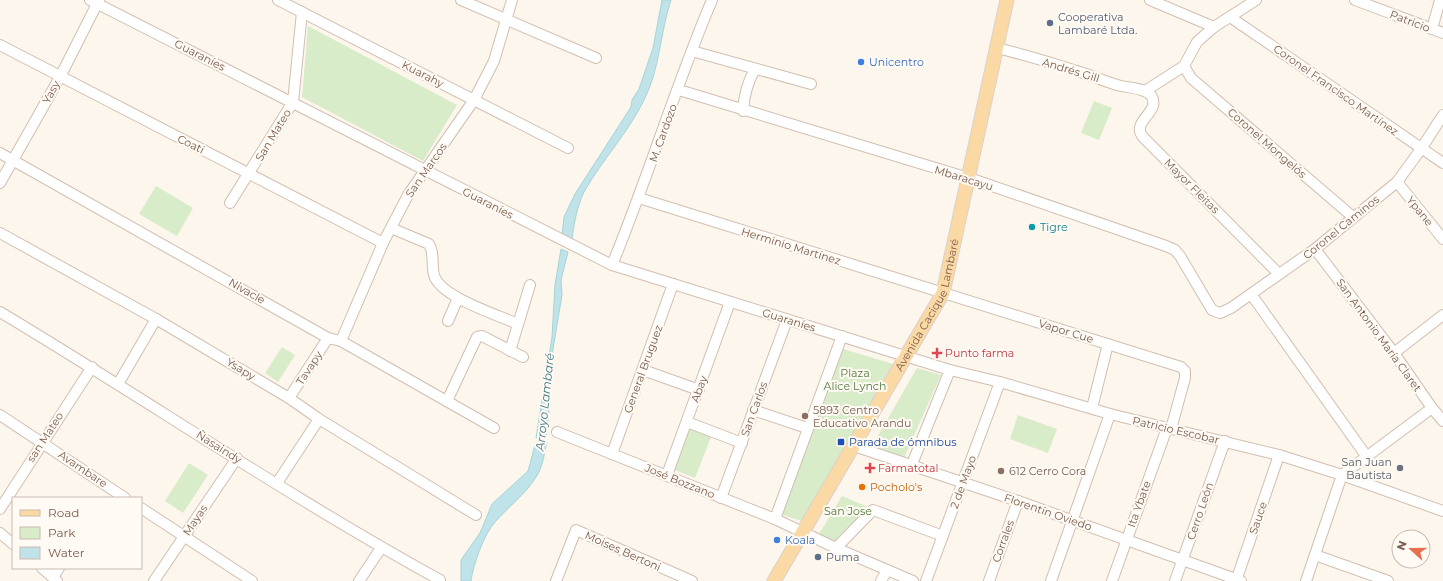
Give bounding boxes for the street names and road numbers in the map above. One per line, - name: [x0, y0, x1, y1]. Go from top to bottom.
- street label: Patricio: [1388, 7, 1432, 35]
- street label: Guaraníes: [172, 36, 228, 74]
- street label: Coronel Francisco Martínez: [1271, 41, 1401, 139]
- street label: Andrés Gill: [1041, 55, 1101, 85]
- street label: Kuarahy: [400, 58, 446, 90]
- street label: Yasy: [39, 78, 63, 106]
- street label: M. Cardozo: [646, 102, 680, 164]
- street label: Coronel Mongelós: [1225, 105, 1310, 181]
- street label: San Mateo: [252, 106, 294, 164]
- street label: Coati: [175, 131, 207, 157]
- street label: San Marcos: [402, 140, 450, 200]
- street label: Mayor Fleitas: [1161, 155, 1223, 217]
- street label: Mbaracayu: [933, 162, 995, 194]
- street label: Guaraníes: [460, 184, 516, 222]
- street label: Coronel Caminos: [1300, 192, 1382, 262]
- street label: Ypane: [1404, 193, 1437, 229]
- street label: Herminio Martínez: [740, 224, 843, 268]
- street label: Avenida Cacique Lambaré: [892, 237, 962, 373]
- street label: Nivacle: [226, 275, 268, 307]
- street label: San Antonio María Claret: [1333, 276, 1425, 395]
- street label: Guaraníes: [761, 305, 818, 335]
- street label: Vapor Cue: [1037, 316, 1096, 346]
- street label: General Bruguez: [621, 323, 666, 415]
- street label: Tavapy: [293, 348, 325, 388]
- street label: Ysapy: [224, 355, 258, 383]
- street label: Abay: [688, 374, 710, 404]
- street label: San Carlos: [738, 379, 771, 438]
- street label: san Mateo: [24, 409, 66, 465]
- street label: Patricio Escobar: [1131, 413, 1221, 447]
- street label: Ñasaindy: [194, 428, 244, 466]
- street label: Avambare: [56, 447, 111, 491]
- street label: 2 de Mayo: [947, 453, 979, 511]
- street label: José Bozzano: [642, 460, 717, 501]
- street label: Ita Ybate: [1124, 478, 1154, 529]
- street label: Cerro León: [1184, 480, 1216, 542]
- street label: Florentín Oviedo: [1002, 490, 1094, 534]
- street label: Sauce: [1246, 500, 1270, 536]
- street label: Mayas: [180, 501, 211, 538]
- street label: Corrales: [989, 517, 1017, 564]
- street label: Moises Bertoni: [583, 528, 663, 574]

